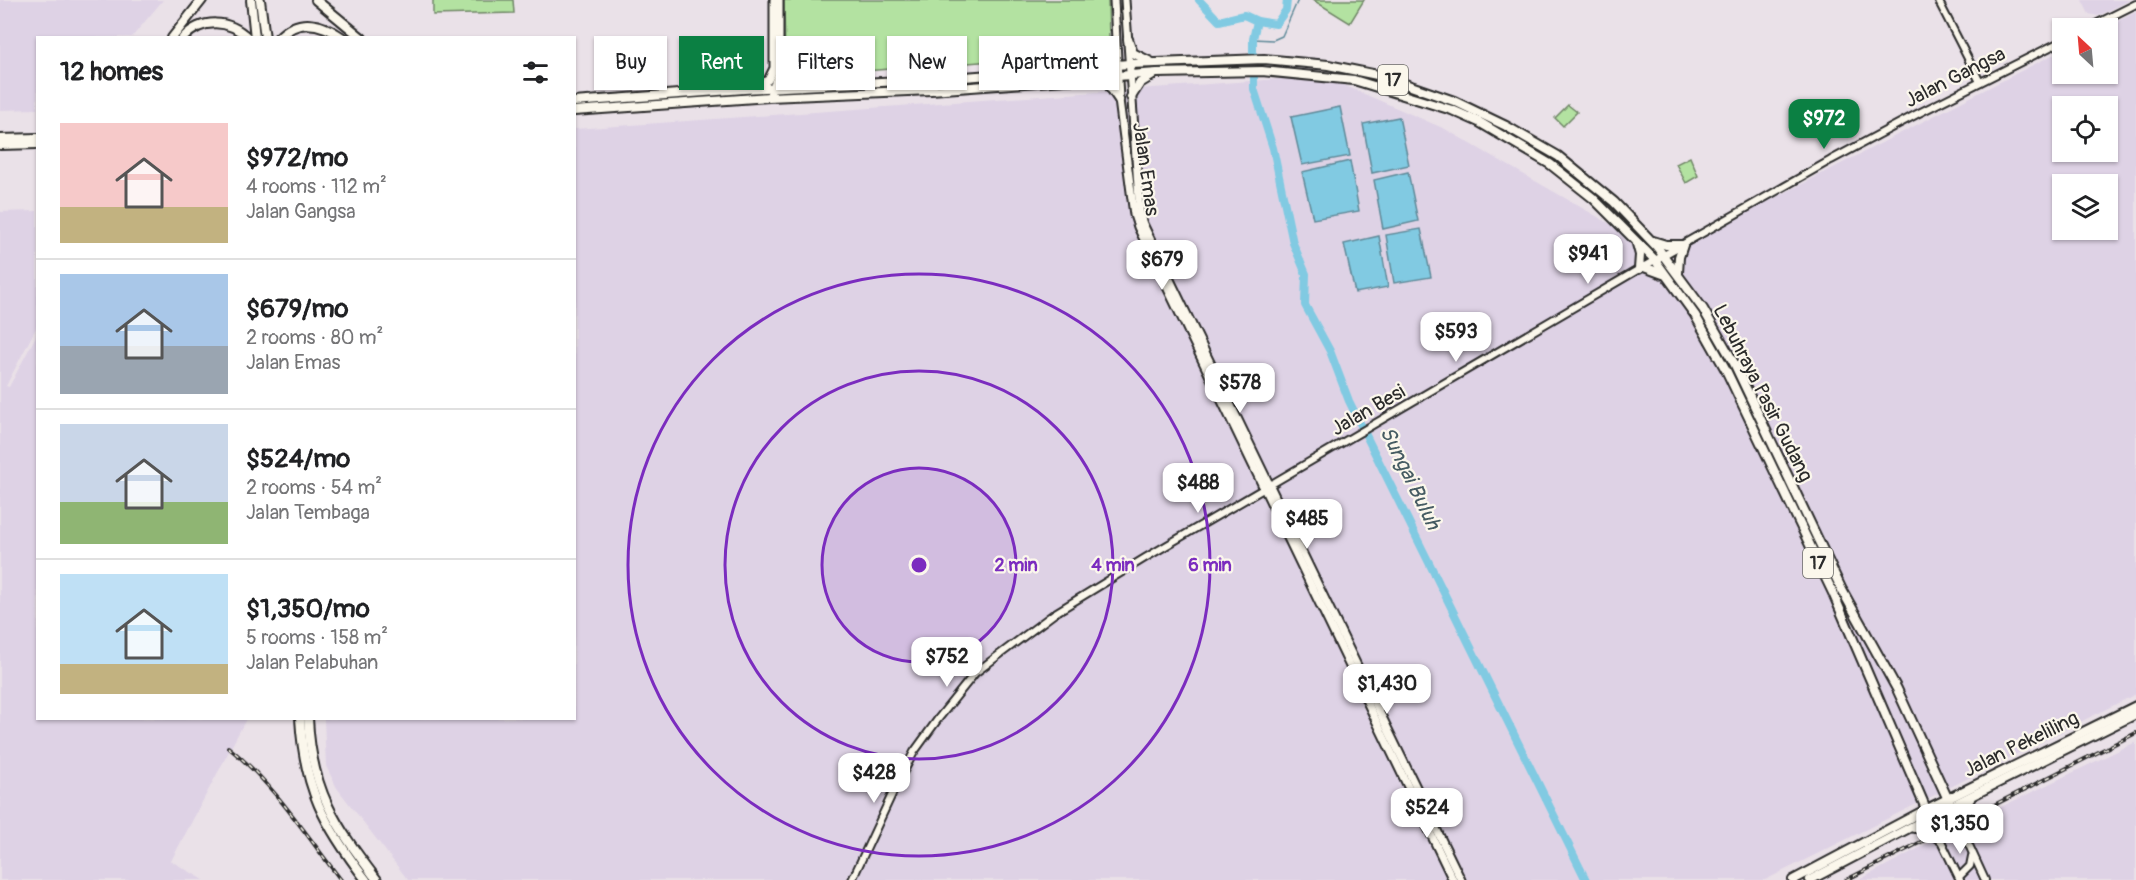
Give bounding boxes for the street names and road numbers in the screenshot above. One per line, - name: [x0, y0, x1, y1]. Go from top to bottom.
- street label: Jalan Gangsa: [1901, 41, 2009, 113]
- road number: 17: [1378, 65, 1408, 95]
- street label: Jalan Emas: [1127, 121, 1165, 218]
- street label: Lebuhraya Pasir Gudang: [1707, 300, 1819, 486]
- street label: Jalan Besi: [1326, 379, 1410, 441]
- road number: 17: [1803, 548, 1833, 578]
- street label: Jalan Pekeliling: [1959, 705, 2083, 783]

